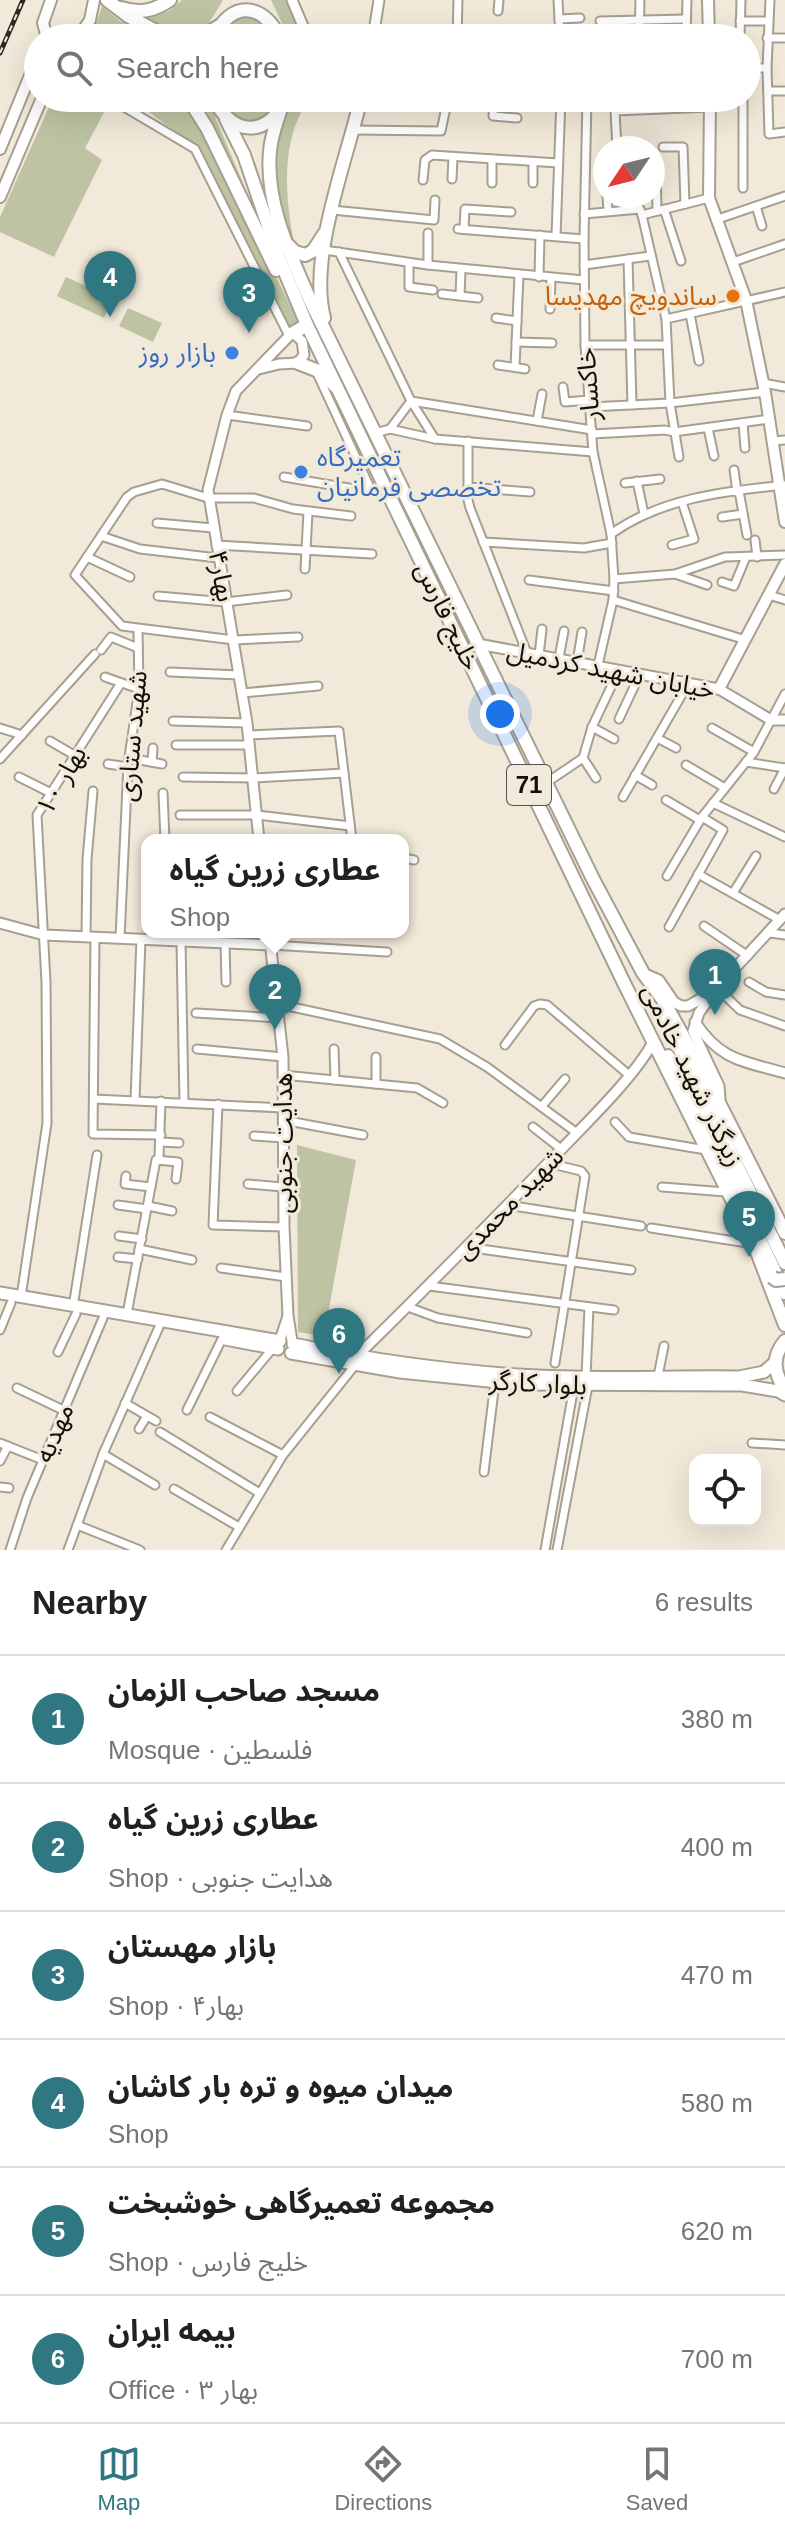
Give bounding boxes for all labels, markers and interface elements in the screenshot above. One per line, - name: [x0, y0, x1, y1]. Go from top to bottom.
- search box: [24, 24, 761, 112]
- icon: search: [52, 46, 96, 90]
- text: Search here: [116, 51, 279, 84]
- north arrow: [593, 136, 665, 208]
- pin: 4: [84, 251, 136, 317]
- pin: 3: [223, 267, 275, 333]
- place label: ساندویچ مهدیسا: [545, 281, 717, 316]
- marker: ساندویچ مهدیسا: [724, 287, 742, 305]
- place label: بازار روز: [138, 338, 216, 368]
- marker: بازار روز: [223, 344, 241, 362]
- street label: خاکسار: [570, 347, 606, 422]
- place label: تعمیرگاه تخصصی فرمانیان: [317, 442, 501, 502]
- marker: تعمیرگاه تخصصی فرمانیان: [292, 463, 310, 481]
- street label: بهار۴: [203, 548, 241, 604]
- street label: خلیج فارس: [405, 557, 487, 677]
- street label: خیابان شهید کردمیل: [504, 635, 718, 705]
- street label: شهید ستاری: [111, 669, 153, 803]
- your location: [480, 694, 520, 734]
- street label: بهار ۱۰: [29, 740, 93, 820]
- road number: 71: [507, 765, 551, 805]
- popup: [141, 834, 409, 938]
- text: عطاری زرین گیاه: [170, 853, 380, 886]
- text: Shop: [170, 902, 230, 932]
- pin: 1: [689, 949, 741, 1015]
- pin: 2: [249, 964, 301, 1030]
- street label: زیرگذر شهید خادمی: [636, 979, 750, 1171]
- street label: هدایت جنوبی: [268, 1073, 298, 1214]
- street label: شهید محمدی: [448, 1141, 570, 1265]
- pin: 5: [723, 1191, 775, 1257]
- pin: 6: [313, 1308, 365, 1374]
- street label: بلوار کارگر: [487, 1365, 588, 1401]
- street label: مهدیه: [28, 1399, 80, 1467]
- map controls: [689, 1454, 761, 1526]
- button: locate: [689, 1454, 761, 1526]
- text: Nearby: [32, 1583, 147, 1621]
- text: 6 results: [655, 1587, 753, 1617]
- text: مسجد صاحب الزمان: [108, 1674, 380, 1707]
- text: 1: [51, 1704, 65, 1734]
- text: 380 m: [681, 1704, 753, 1734]
- text: Mosque · فلسطین: [108, 1735, 312, 1765]
- text: عطاری زرین گیاه: [108, 1802, 319, 1835]
- text: 2: [51, 1832, 65, 1862]
- text: 400 m: [681, 1832, 753, 1862]
- text: Shop · هدایت جنوبی: [108, 1863, 333, 1893]
- text: بازار مهستان: [108, 1930, 277, 1963]
- text: 3: [51, 1960, 65, 1990]
- text: 470 m: [681, 1960, 753, 1990]
- text: Shop · بهار۴: [108, 1991, 244, 2021]
- text: میدان میوه و تره بار کاشان: [108, 2070, 453, 2103]
- text: 4: [51, 2088, 65, 2118]
- text: 580 m: [681, 2088, 753, 2118]
- text: Shop: [108, 2119, 169, 2149]
- text: مجموعه تعمیرگاهی خوشبخت: [108, 2186, 495, 2219]
- text: 5: [51, 2216, 65, 2246]
- text: 620 m: [681, 2216, 753, 2246]
- text: Shop · خلیج فارس: [108, 2247, 308, 2277]
- text: بیمه ایران: [108, 2314, 236, 2347]
- text: 6: [51, 2344, 65, 2374]
- text: 700 m: [681, 2344, 753, 2374]
- text: Office · بهار ۳: [108, 2375, 258, 2405]
- tab: Map: [97, 2442, 141, 2516]
- tab: Directions: [334, 2442, 432, 2516]
- tab: Saved: [626, 2442, 688, 2516]

